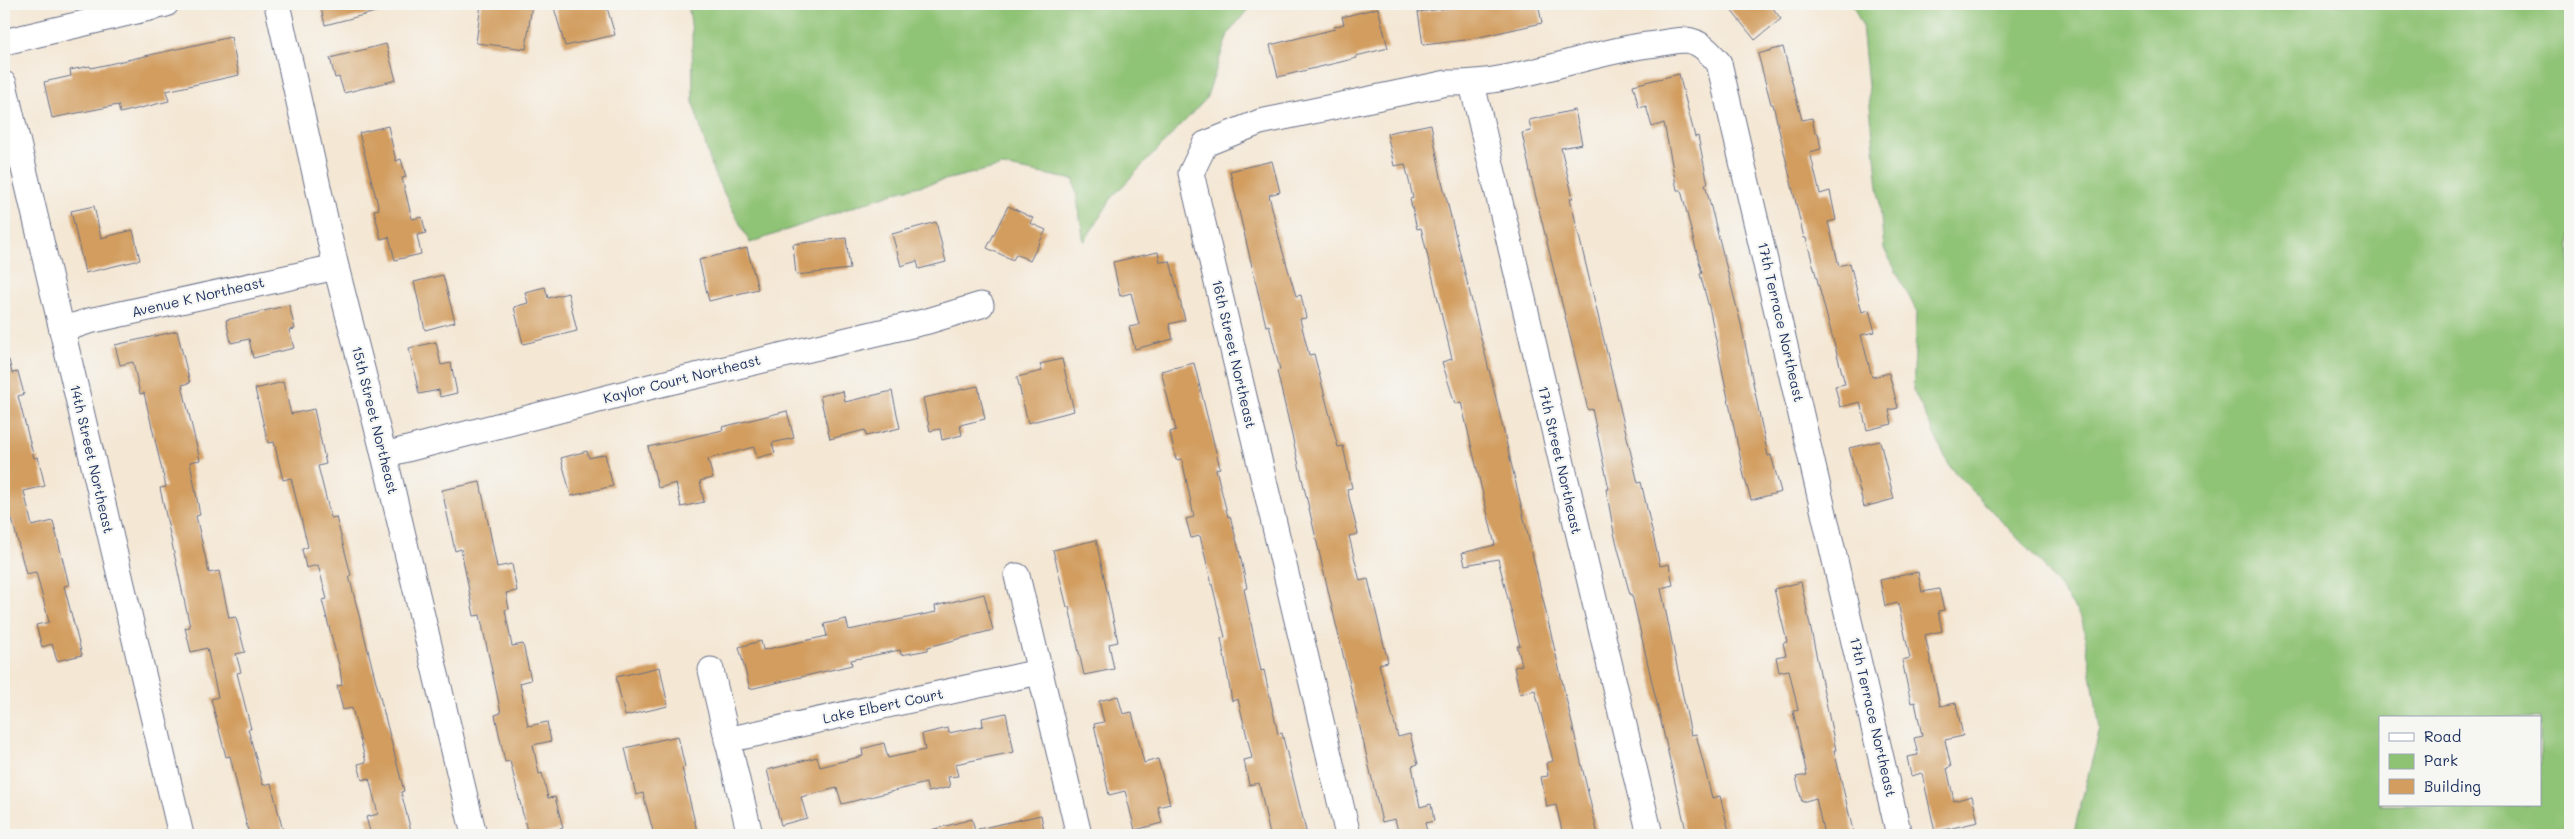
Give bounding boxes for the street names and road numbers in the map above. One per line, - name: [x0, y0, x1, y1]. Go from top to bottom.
- street label: 17th Terrace Northeast: [1754, 240, 1809, 404]
- street label: Avenue K Northeast: [130, 272, 266, 321]
- street label: 16th Street Northeast: [1208, 278, 1261, 430]
- street label: 15th Street Northeast: [348, 344, 403, 496]
- street label: Kaylor Court Northeast: [601, 350, 763, 407]
- street label: 14th Street Northeast: [66, 383, 119, 535]
- street label: 17th Street Northeast: [1534, 384, 1587, 536]
- street label: 17th Terrace Northeast: [1846, 635, 1901, 799]
- street label: Lake Elbert Court: [821, 683, 945, 728]

